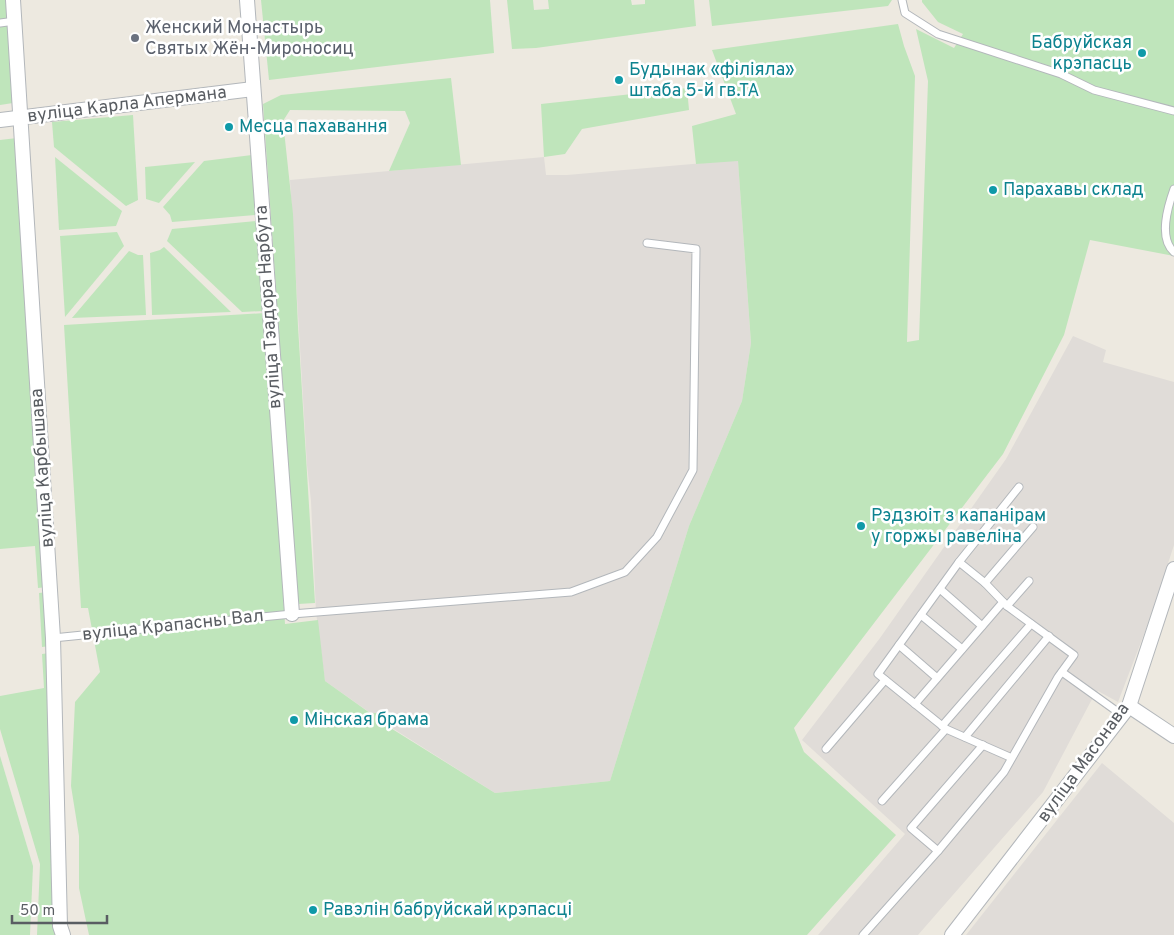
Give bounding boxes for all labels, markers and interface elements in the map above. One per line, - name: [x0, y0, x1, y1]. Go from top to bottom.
- place label: Женский Монастырь Святых Жён-Мироносиц: [145, 17, 354, 61]
- marker: Женский Монастырь Святых Жён-Мироносиц: [129, 32, 141, 44]
- place label: Бабруйская крэпасць: [1031, 32, 1132, 76]
- marker: Бабруйская крэпасць: [1136, 47, 1148, 59]
- place label: Будынак «філіяла» штаба 5-й гв.ТА: [629, 59, 794, 103]
- marker: Будынак «філіяла» штаба 5-й гв.ТА: [613, 74, 625, 86]
- street label: вуліца Карла Апермана: [26, 81, 228, 129]
- place label: Месца пахавання: [239, 116, 388, 139]
- marker: Месца пахавання: [223, 121, 235, 133]
- place label: Парахавы склад: [1003, 179, 1144, 202]
- marker: Парахавы склад: [987, 184, 999, 196]
- street label: вуліца Тэадора Нарбута: [250, 204, 288, 410]
- street label: вуліца Карбышава: [26, 388, 60, 548]
- place label: Рэдзюіт з капанірам у горжы равеліна: [871, 505, 1046, 549]
- marker: Рэдзюіт з капанірам у горжы равеліна: [855, 520, 867, 532]
- street label: вуліца Крапасны Вал: [81, 605, 265, 647]
- street label: вуліца Масонава: [1033, 699, 1135, 827]
- place label: Мінская брама: [304, 709, 429, 732]
- marker: Мінская брама: [288, 714, 300, 726]
- scale bar: [12, 892, 108, 924]
- place label: Равэлін бабруйскай крэпасці: [323, 899, 572, 922]
- text: 50 m: [20, 902, 55, 921]
- marker: Равэлін бабруйскай крэпасці: [307, 904, 319, 916]

